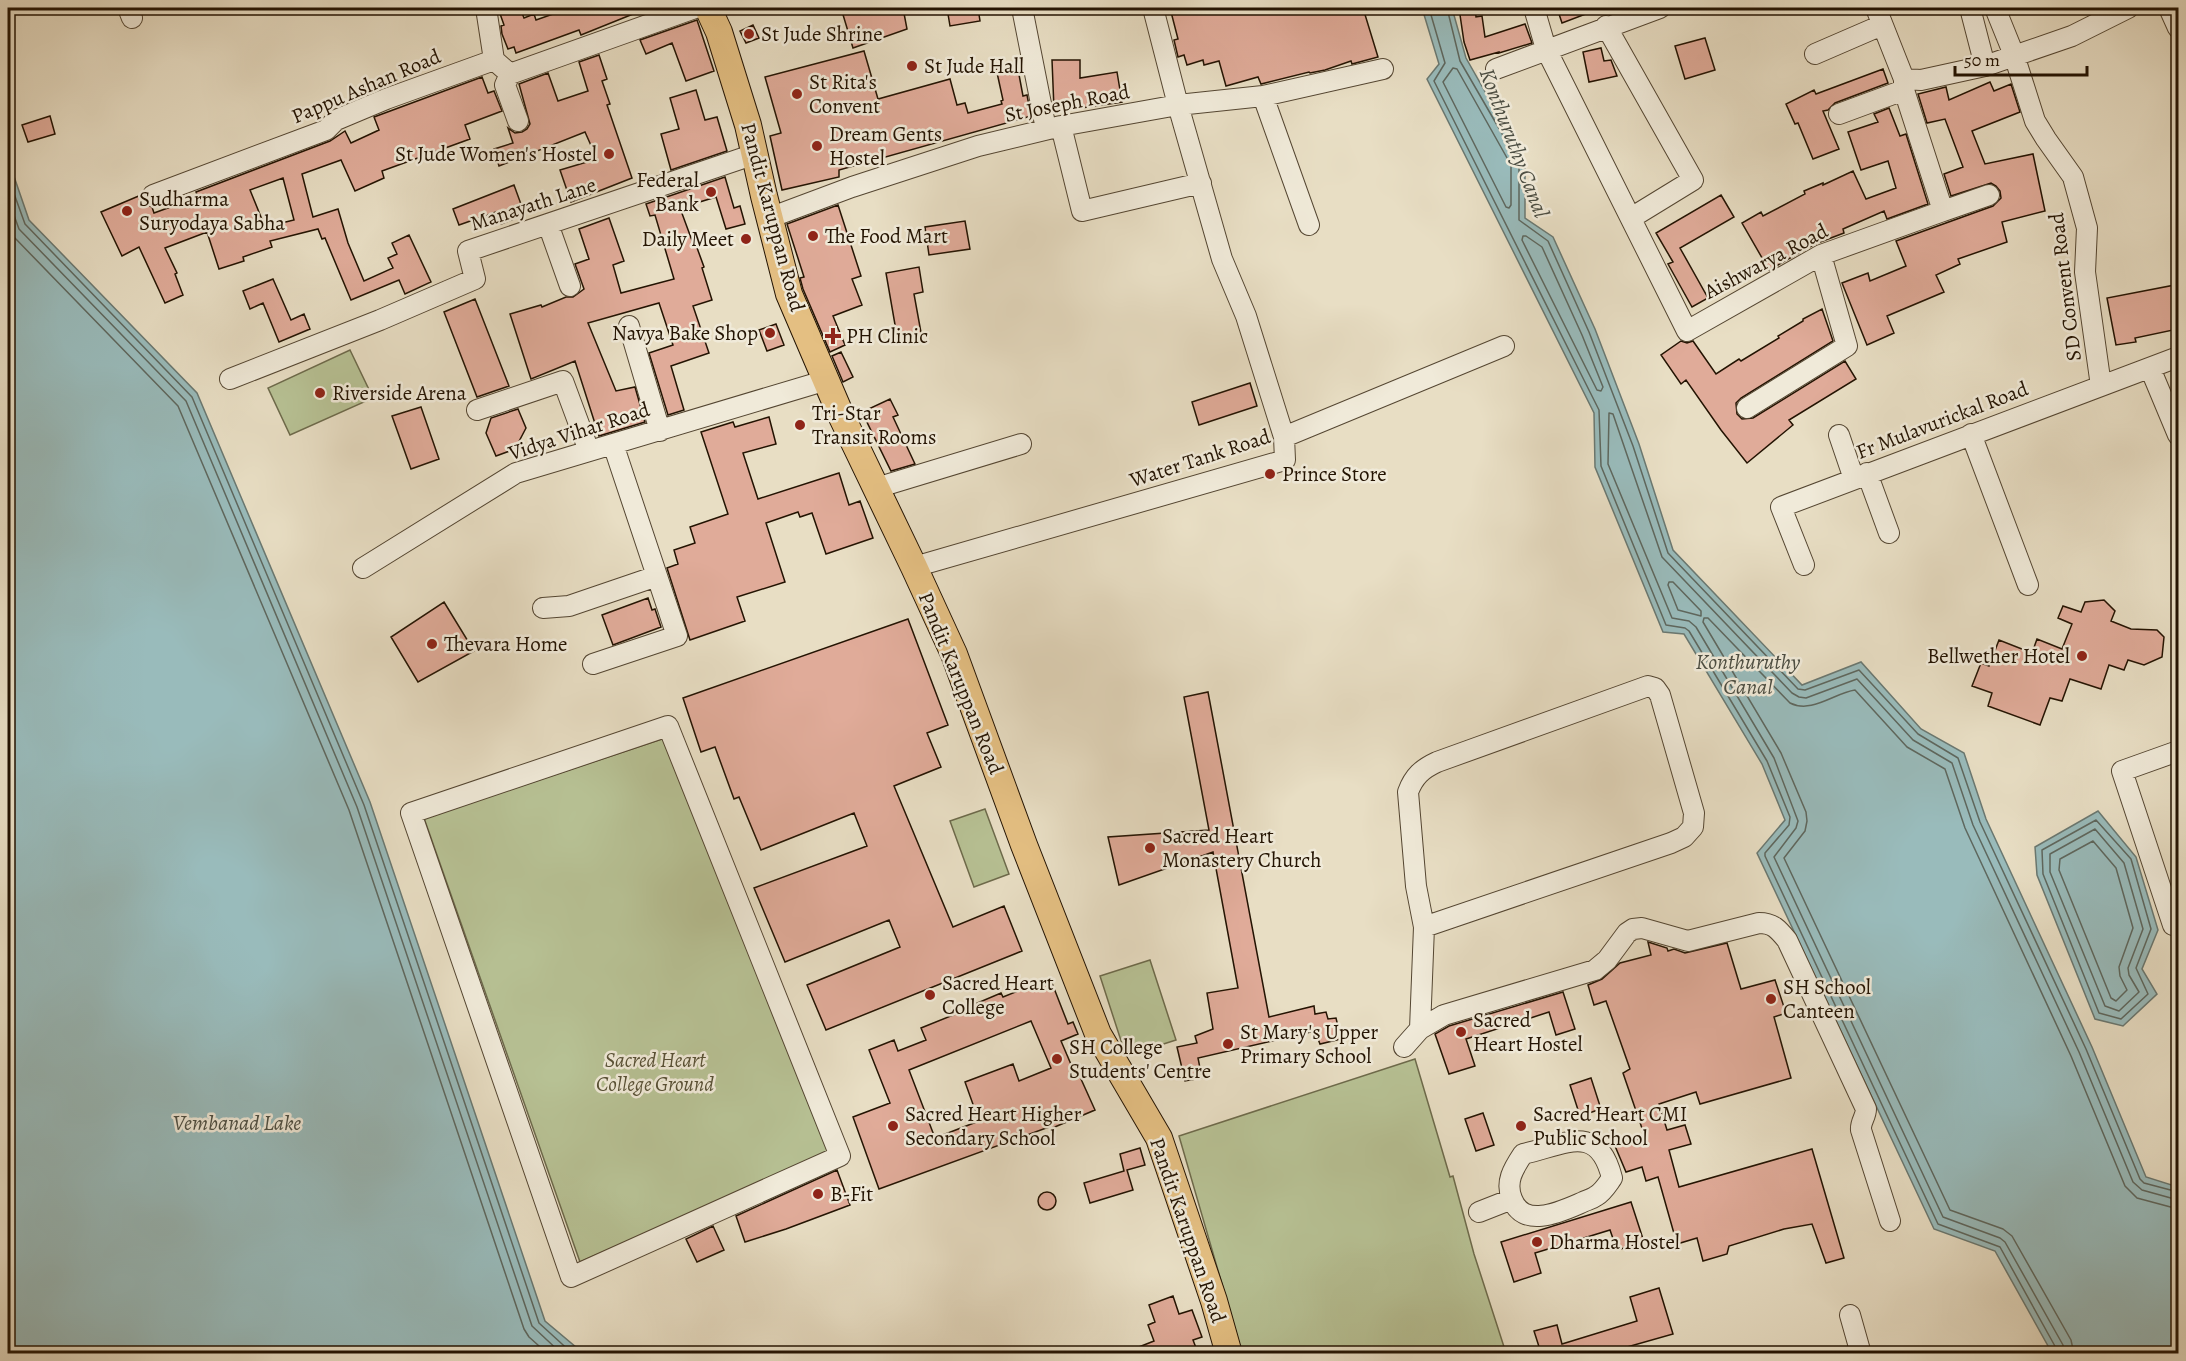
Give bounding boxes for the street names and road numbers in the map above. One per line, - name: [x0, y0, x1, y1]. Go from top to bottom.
- street label: Pappu Ashan Road: [287, 42, 446, 130]
- street label: St Joseph Road: [1002, 77, 1133, 129]
- street label: Pandit Karuppan Road: [734, 120, 812, 315]
- street label: Manayath Lane: [467, 170, 599, 238]
- street label: SD Convent Road: [2042, 211, 2088, 363]
- street label: Aishwarya Road: [1698, 216, 1833, 306]
- street label: Fr Mulavurickal Road: [1852, 374, 2033, 466]
- street label: Vidya Vihar Road: [504, 395, 654, 467]
- street label: Water Tank Road: [1125, 422, 1275, 494]
- street label: Pandit Karuppan Road: [912, 588, 1011, 779]
- street label: Pandit Karuppan Road: [1143, 1134, 1233, 1327]

